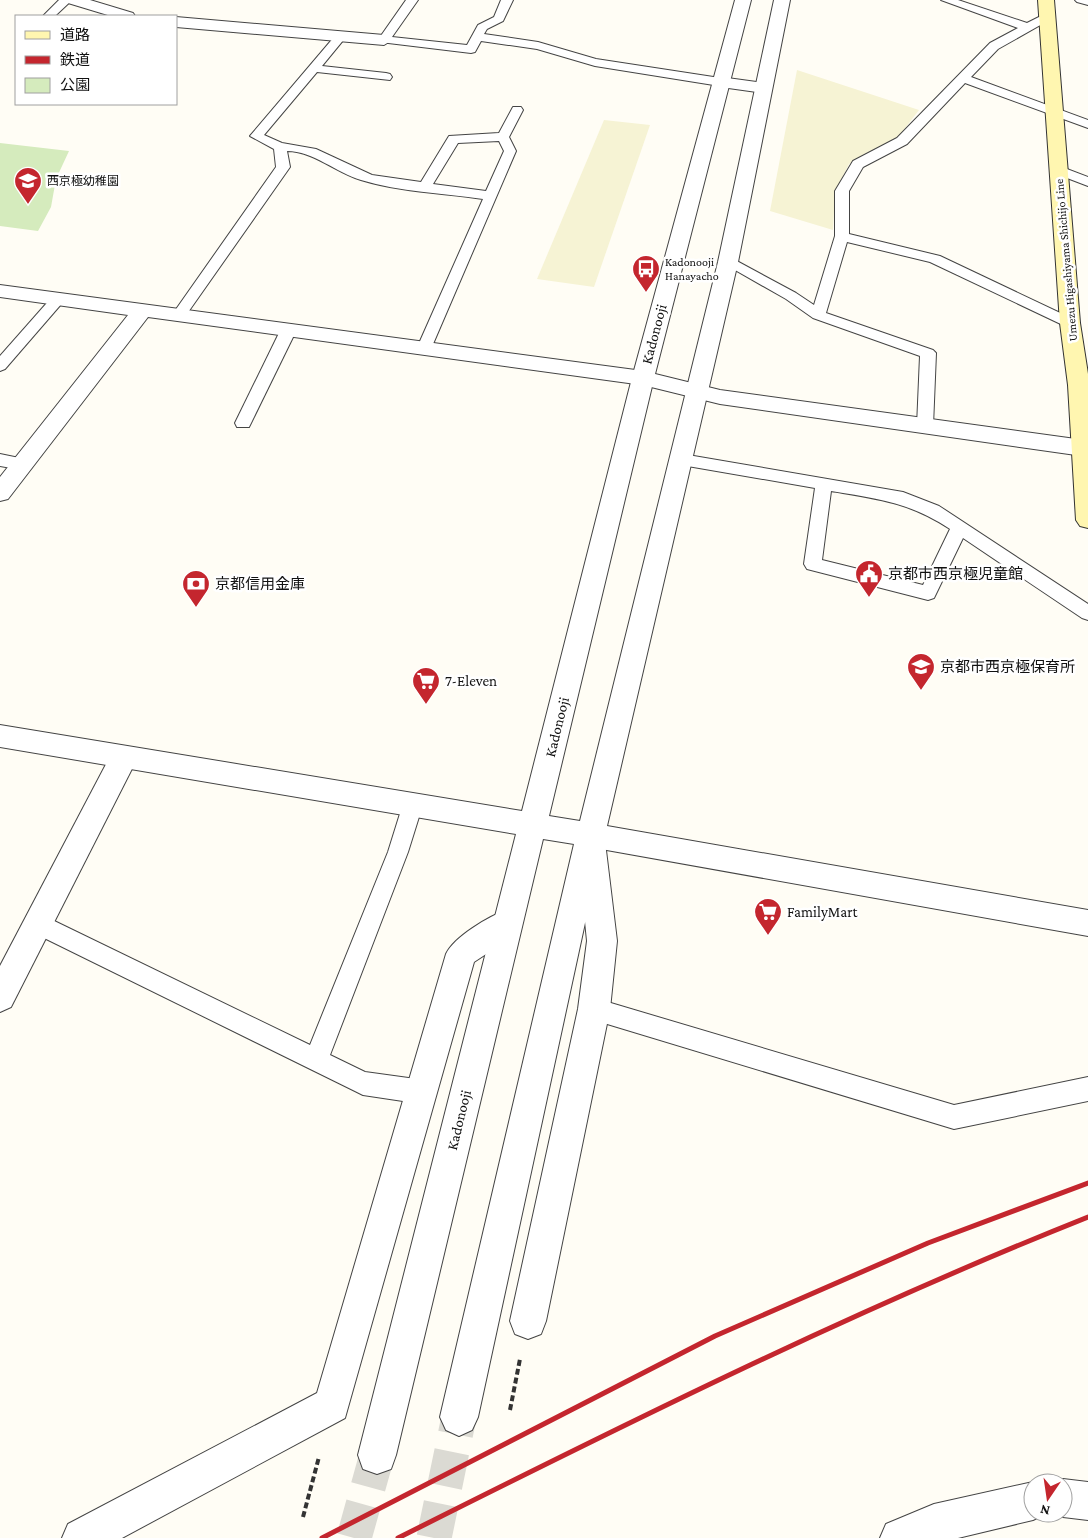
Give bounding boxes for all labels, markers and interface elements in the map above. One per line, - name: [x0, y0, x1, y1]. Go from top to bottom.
- legend: [15, 15, 178, 105]
- text: 道路: [60, 27, 90, 43]
- text: 鉄道: [60, 52, 90, 68]
- text: 公園: [60, 77, 90, 93]
- school or university icon: 西京極幼稚園: [13, 166, 43, 205]
- place label: 西京極幼稚園: [47, 174, 119, 188]
- street label: Umezu Higashiyama Shichijo Line: [1052, 178, 1080, 342]
- bus stop icon: Kadonooji Hanayacho: [631, 254, 661, 293]
- place label: Kadonooji Hanayacho: [665, 255, 719, 283]
- street label: Kadonooji: [638, 302, 671, 366]
- public building icon: 京都市西京極児童館: [854, 559, 884, 598]
- place label: 京都市西京極児童館: [888, 566, 1023, 582]
- bank icon: 京都信用金庫: [181, 569, 211, 608]
- place label: 京都信用金庫: [215, 576, 305, 592]
- school or university icon: 京都市西京極保育所: [906, 652, 936, 691]
- place label: 京都市西京極保育所: [940, 659, 1075, 675]
- supermarket icon: 7-Eleven: [411, 666, 441, 705]
- place label: 7-Eleven: [445, 673, 497, 689]
- street label: Kadonooji: [542, 695, 573, 759]
- supermarket icon: FamilyMart: [753, 897, 783, 936]
- place label: FamilyMart: [787, 904, 859, 921]
- street label: Kadonooji: [444, 1088, 475, 1152]
- north arrow: [1023, 1473, 1073, 1523]
- text: N: [1038, 1502, 1052, 1520]

